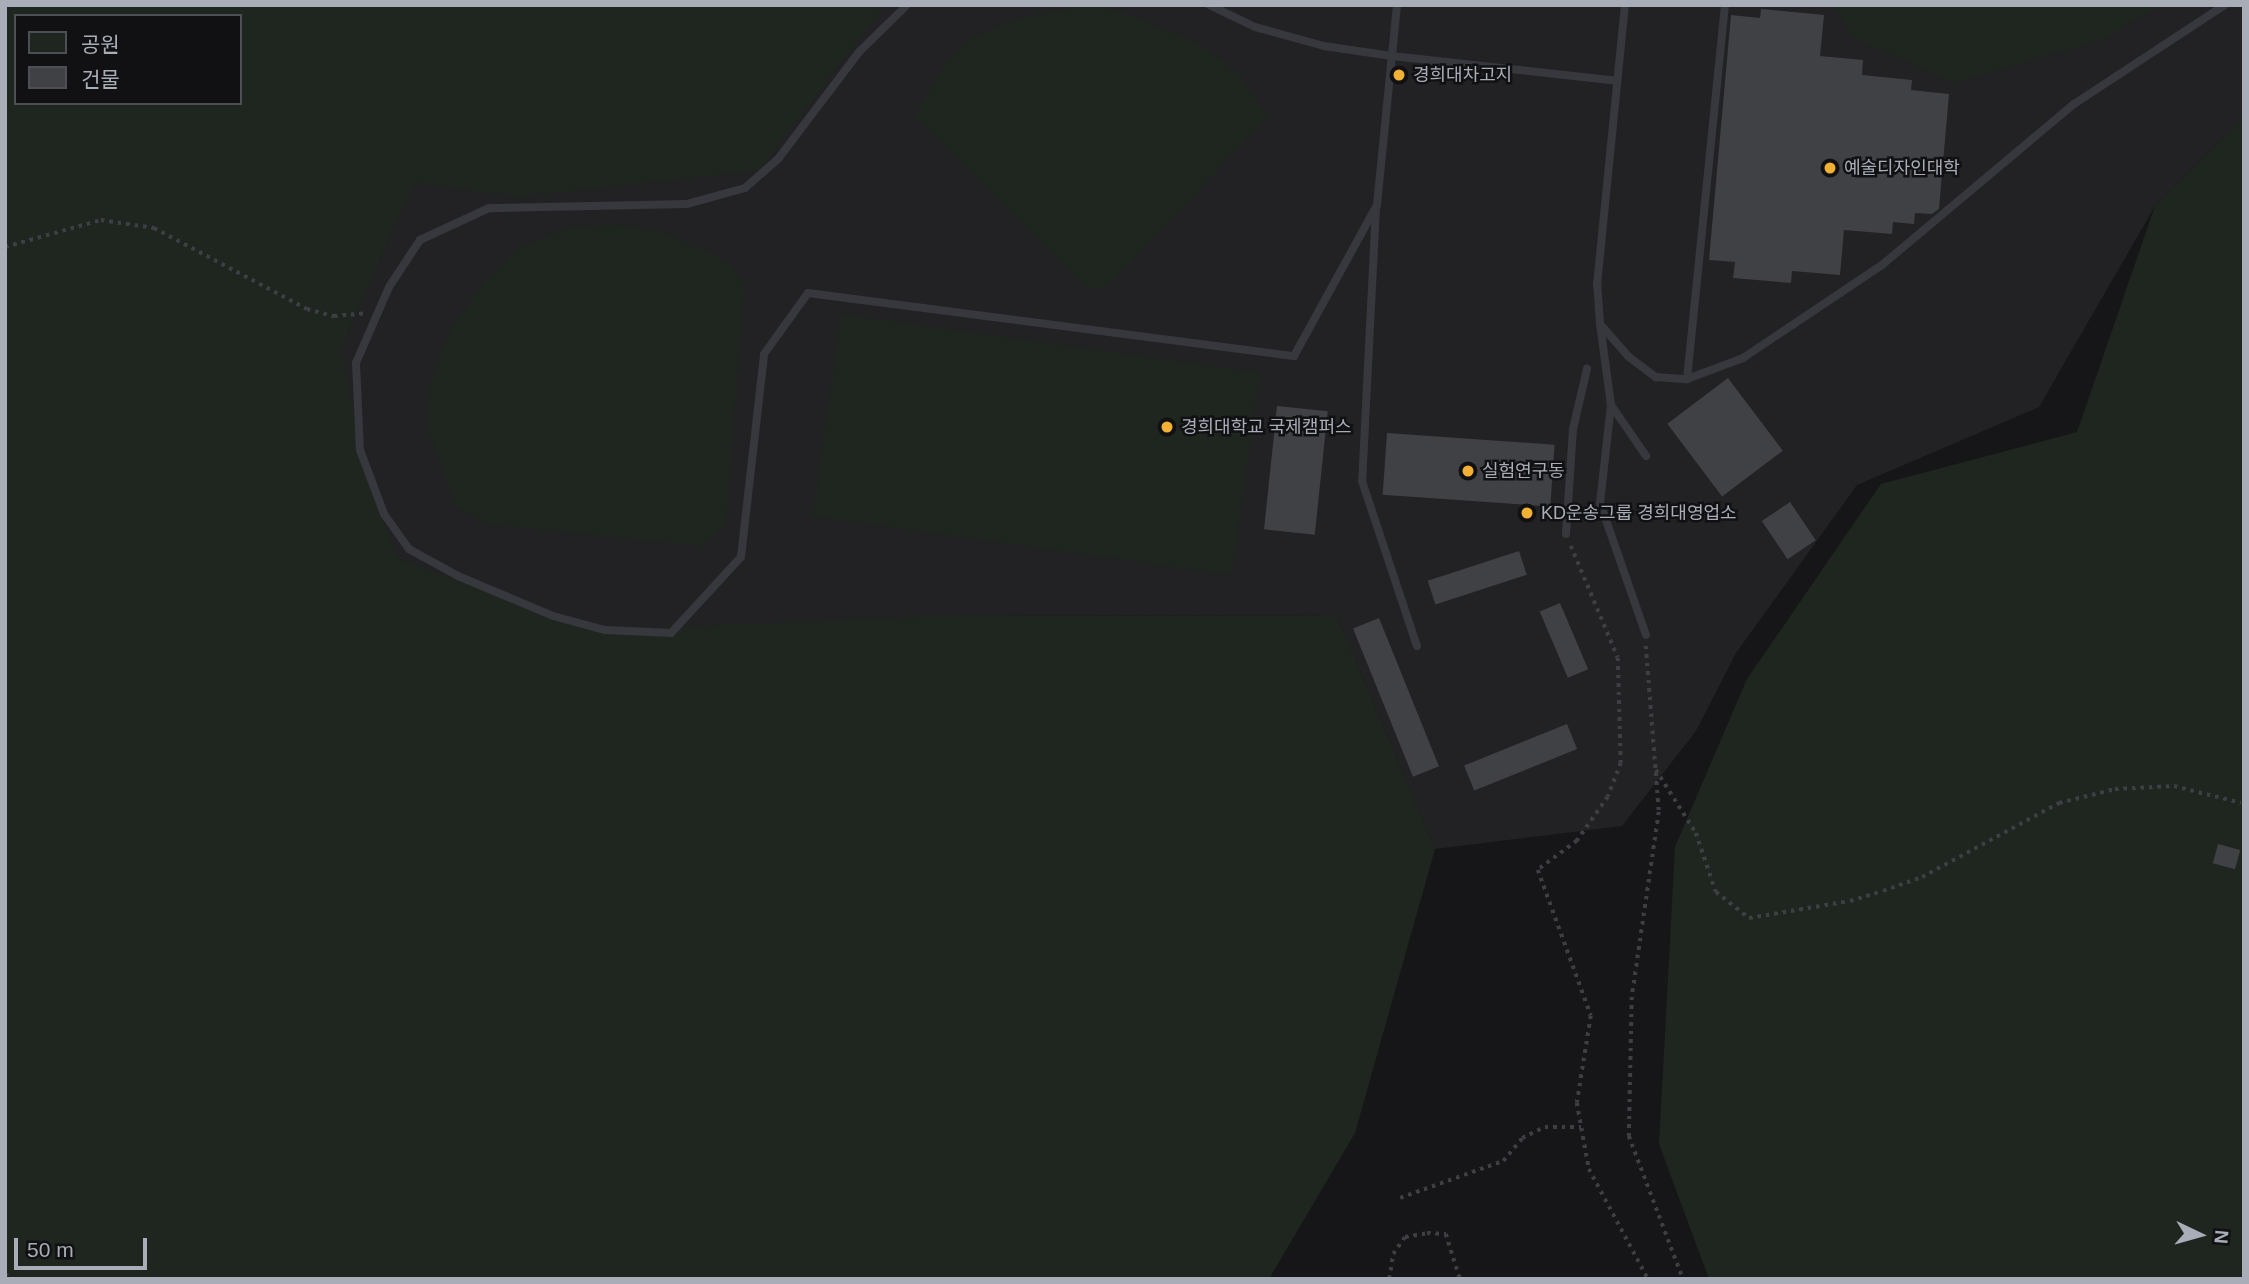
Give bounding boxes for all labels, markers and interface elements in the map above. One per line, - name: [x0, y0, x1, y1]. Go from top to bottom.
- legend: [14, 14, 242, 105]
- text: 공원: [81, 33, 120, 56]
- place label: 경희대차고지: [1413, 64, 1512, 86]
- marker: 경희대차고지: [1391, 67, 1407, 83]
- text: 건물: [81, 68, 120, 91]
- place label: 예술디자인대학: [1844, 157, 1960, 179]
- marker: 예술디자인대학: [1822, 160, 1838, 176]
- place label: 경희대학교 국제캠퍼스: [1181, 416, 1352, 438]
- marker: 경희대학교 국제캠퍼스: [1159, 419, 1175, 435]
- place label: 실험연구동: [1482, 460, 1565, 482]
- marker: 실험연구동: [1460, 463, 1476, 479]
- place label: KD운송그룹 경희대영업소: [1541, 502, 1737, 524]
- marker: KD운송그룹 경희대영업소: [1519, 505, 1535, 521]
- north arrow: [2165, 1200, 2235, 1270]
- scale bar: [18, 1224, 150, 1268]
- text: N: [2210, 1229, 2232, 1245]
- text: 50 m: [27, 1238, 74, 1261]

